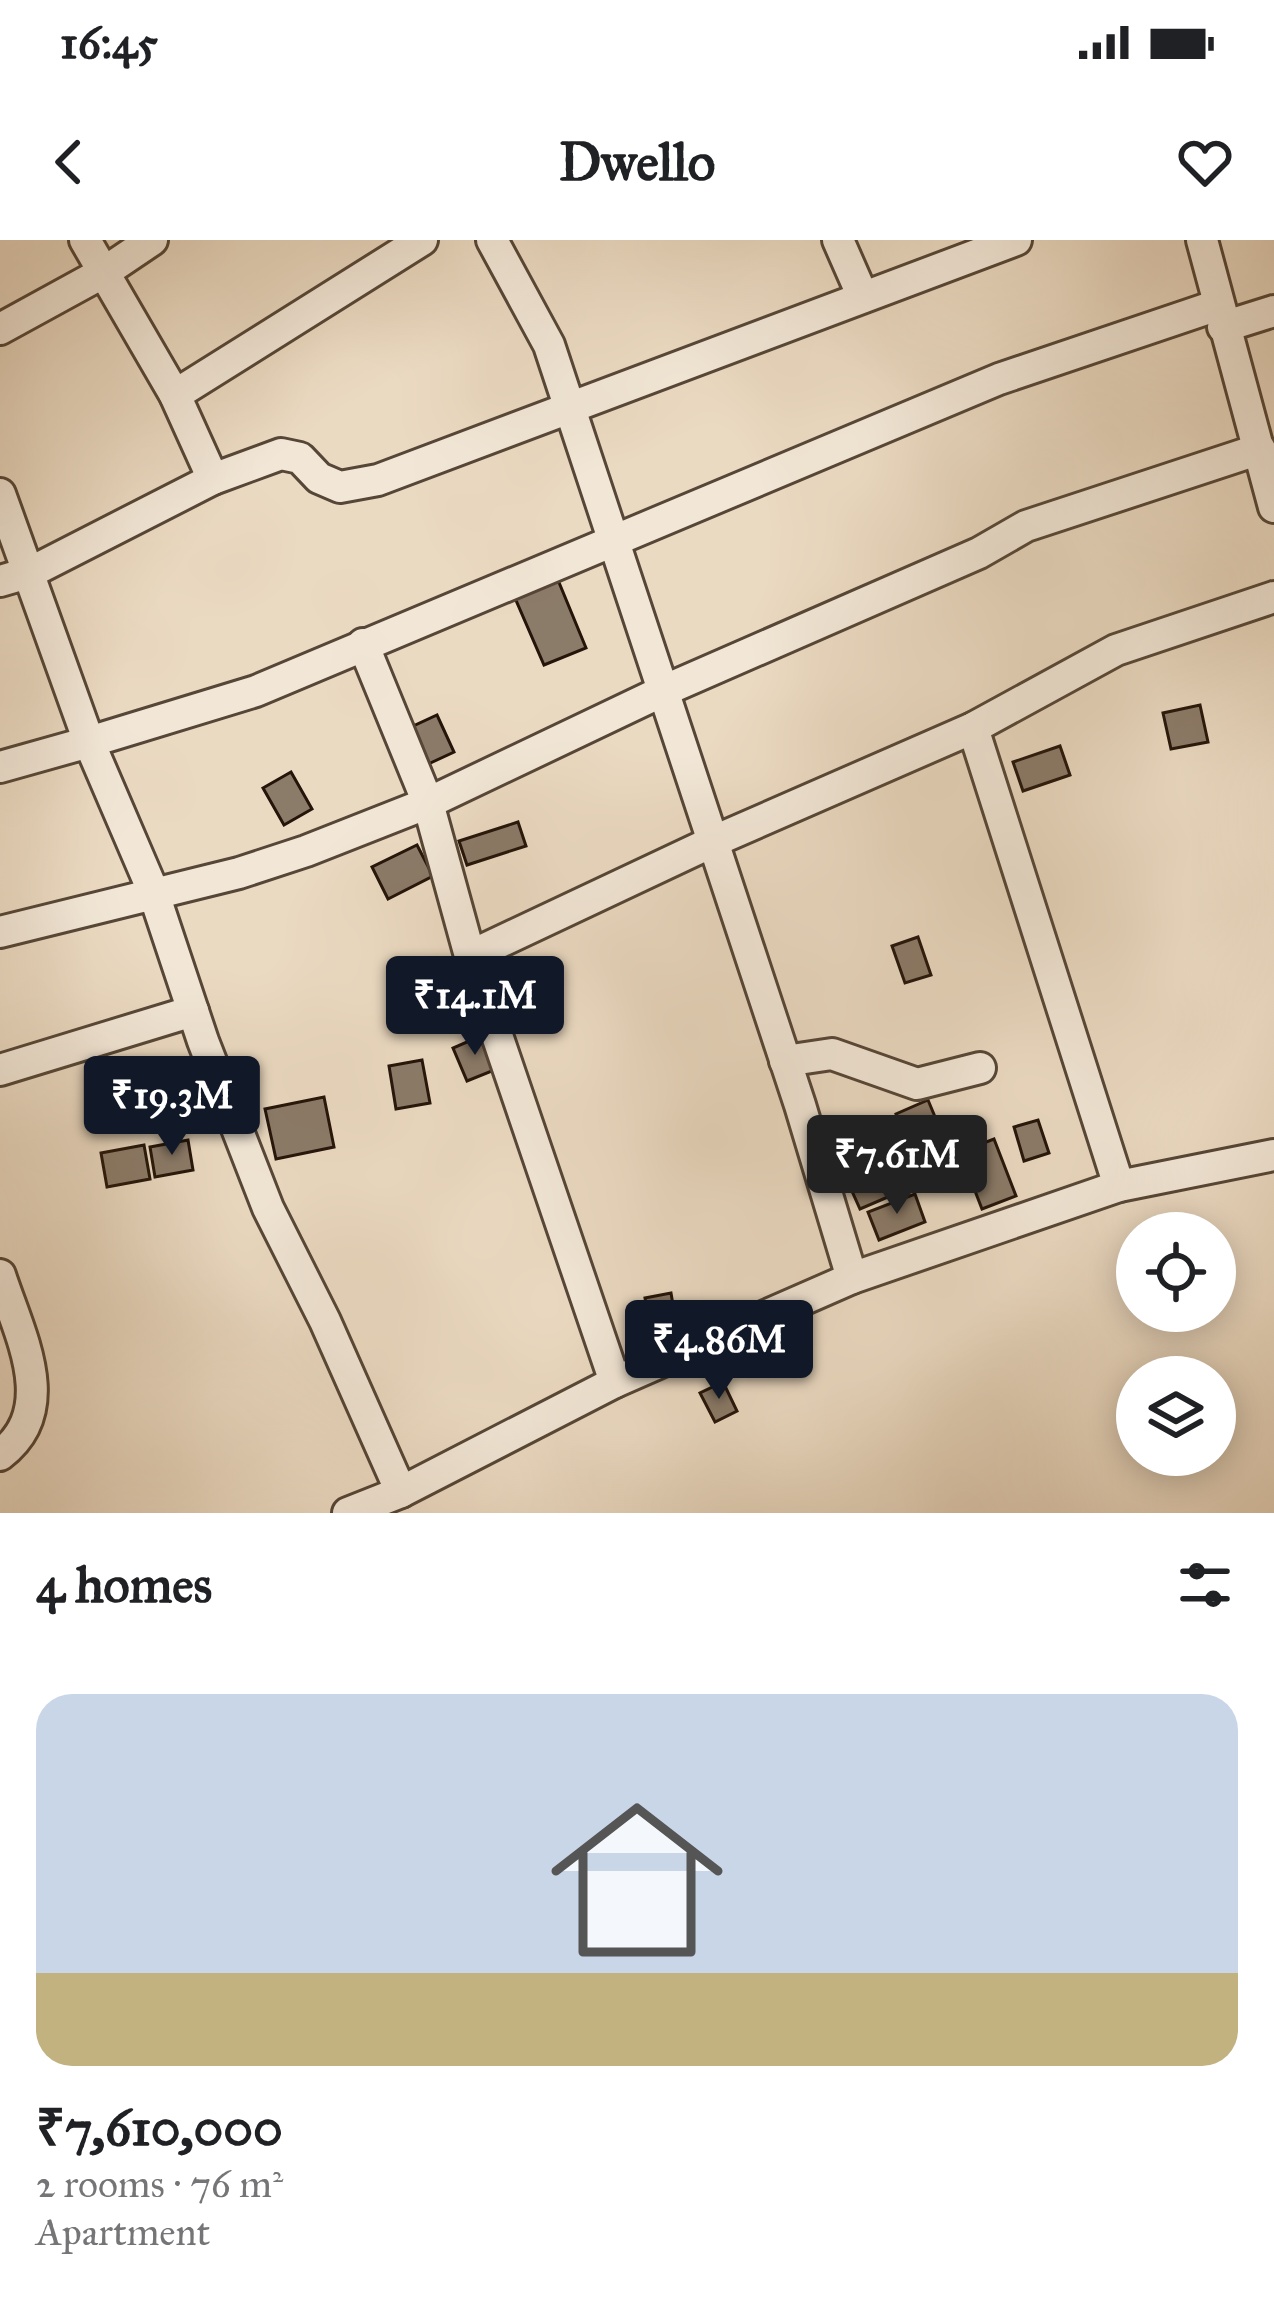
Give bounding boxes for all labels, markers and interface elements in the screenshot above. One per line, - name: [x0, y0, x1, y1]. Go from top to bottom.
- text: 16:45: [60, 15, 158, 70]
- icon: back: [36, 129, 102, 195]
- text: Dwello: [559, 129, 715, 195]
- icon: heart: [1172, 129, 1238, 195]
- pin: ₹14.1M: [377, 956, 573, 1058]
- text: ₹14.1M: [413, 971, 537, 1019]
- pin: ₹19.3M: [74, 1056, 270, 1158]
- text: ₹19.3M: [111, 1071, 233, 1119]
- pin: ₹7.61M: [799, 1115, 995, 1217]
- text: ₹7.61M: [834, 1130, 960, 1178]
- map controls: [1116, 1212, 1236, 1476]
- button: locate: [1116, 1212, 1236, 1332]
- pin: ₹4.86M: [621, 1300, 817, 1402]
- text: ₹4.86M: [652, 1315, 786, 1363]
- button: layers: [1116, 1356, 1236, 1476]
- icon: filters: [1172, 1552, 1238, 1618]
- text: 4 homes: [36, 1554, 212, 1616]
- icon: home: [529, 1772, 745, 1988]
- text: ₹7,610,000: [36, 2097, 283, 2159]
- text: 2 rooms · 76 m²: [36, 2160, 283, 2208]
- text: Apartment: [36, 2208, 210, 2256]

